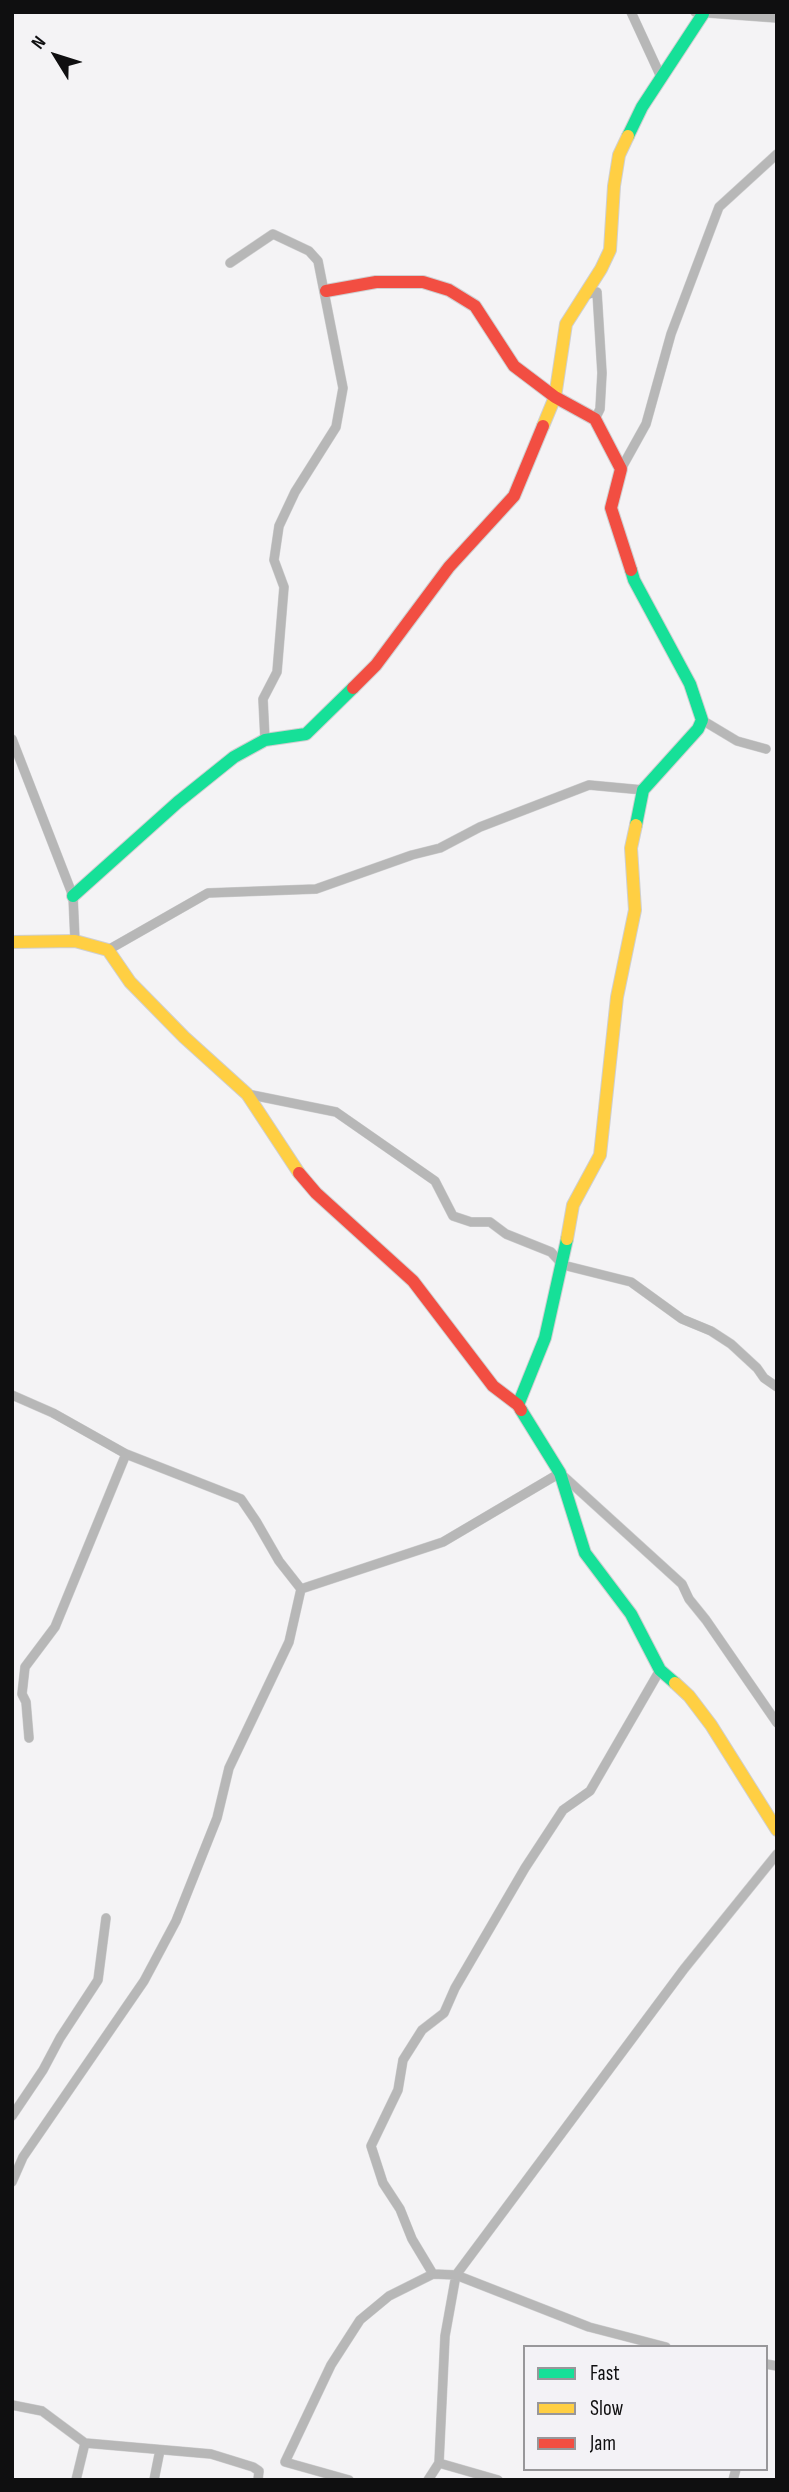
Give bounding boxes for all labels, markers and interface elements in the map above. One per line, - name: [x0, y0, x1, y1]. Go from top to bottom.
- north arrow: [21, 21, 91, 91]
- text: N: [27, 32, 51, 54]
- legend: [523, 2345, 768, 2471]
- text: Fast: [590, 2361, 620, 2386]
- text: Slow: [590, 2396, 623, 2421]
- text: Jam: [590, 2431, 616, 2456]

